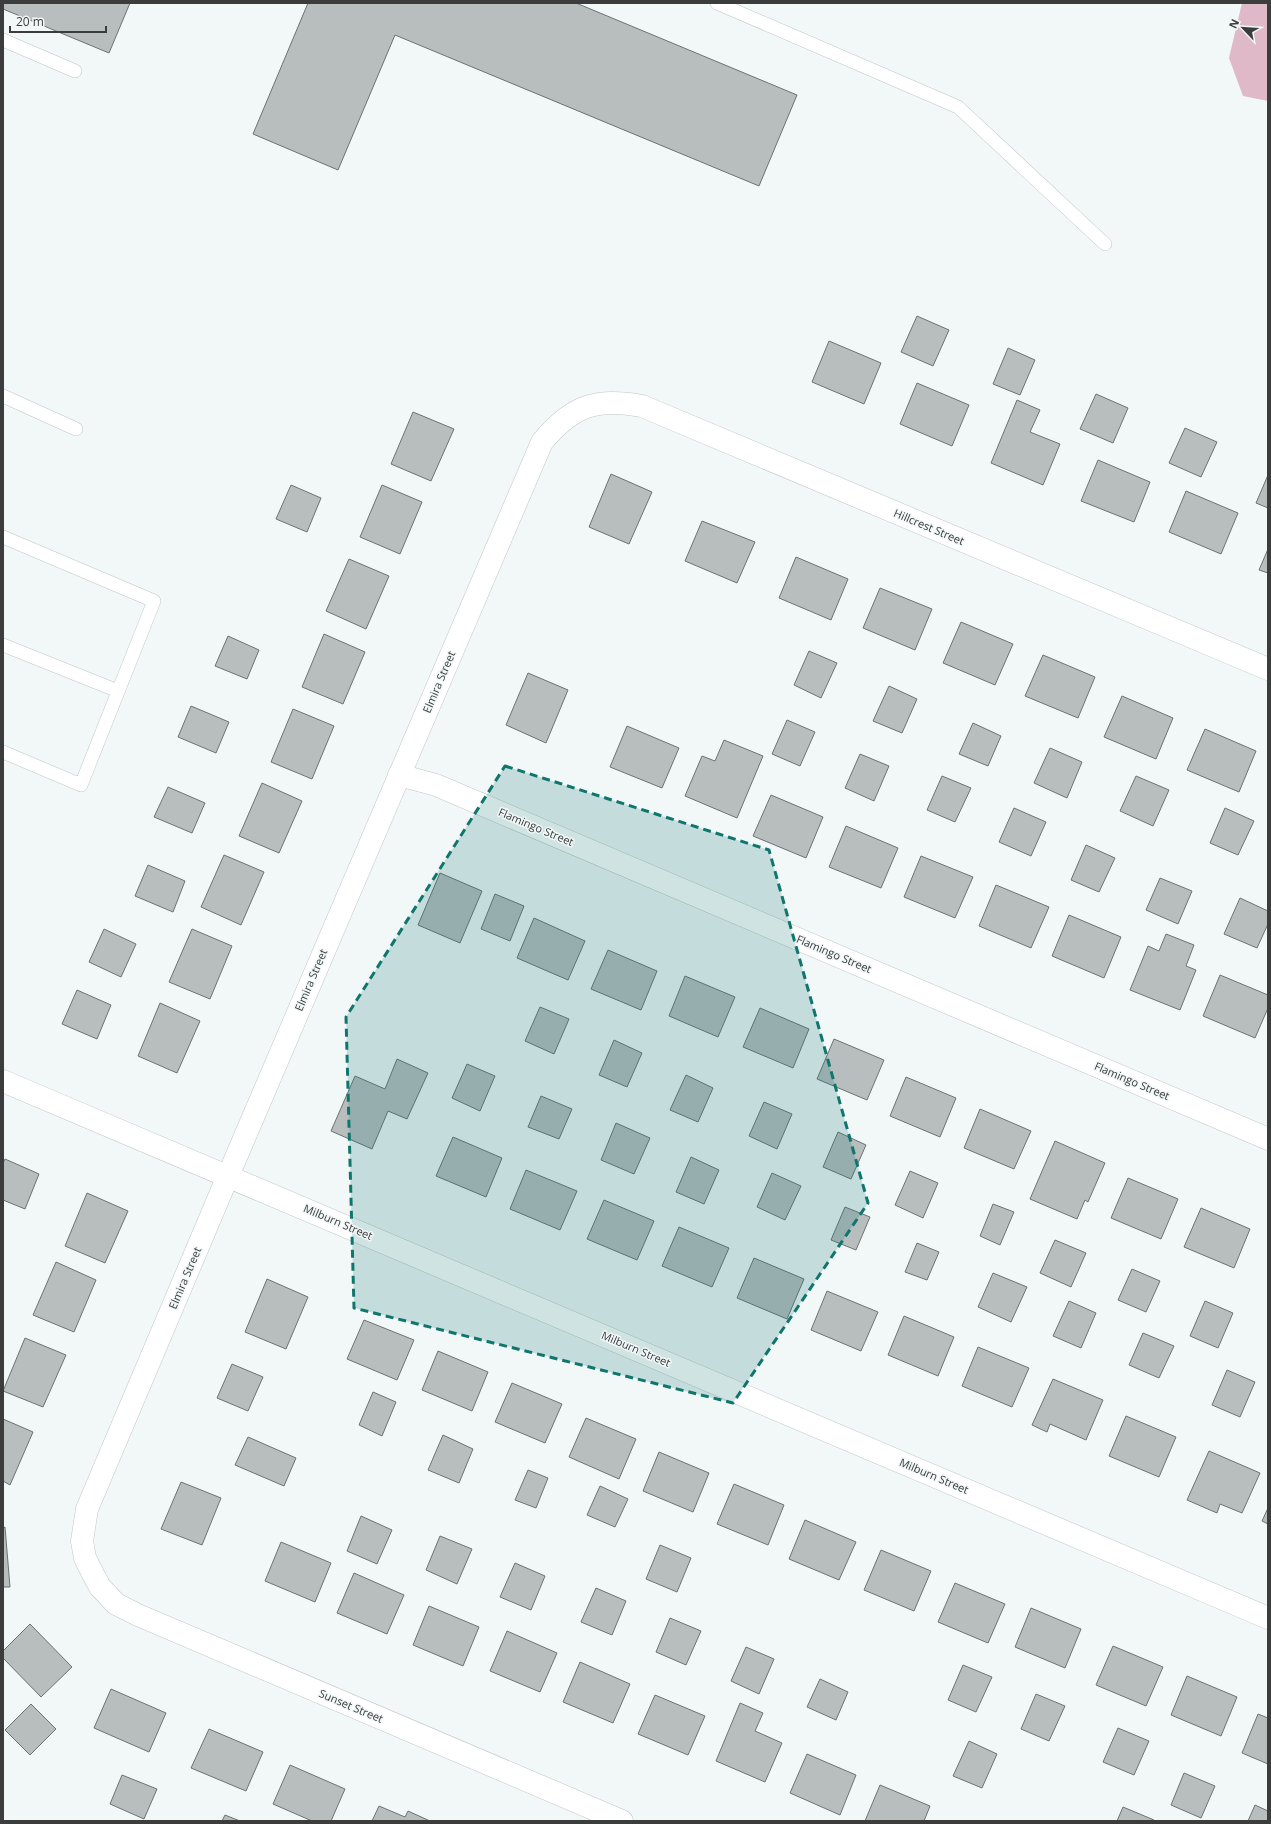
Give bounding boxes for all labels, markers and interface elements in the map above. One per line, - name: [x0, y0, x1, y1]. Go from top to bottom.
- scale bar: [10, 8, 106, 34]
- north arrow: [1223, 8, 1263, 48]
- text: 20 m: [16, 13, 44, 30]
- text: N: [1225, 16, 1242, 31]
- street label: Hillcrest Street: [892, 505, 967, 548]
- street label: Elmira Street: [419, 648, 458, 715]
- street label: Flamingo Street: [496, 804, 576, 849]
- street label: Flamingo Street: [794, 931, 874, 976]
- street label: Elmira Street: [291, 946, 330, 1013]
- street label: Flamingo Street: [1092, 1058, 1172, 1103]
- street label: Milburn Street: [301, 1200, 375, 1243]
- street label: Elmira Street: [165, 1244, 204, 1311]
- street label: Milburn Street: [599, 1327, 673, 1370]
- street label: Milburn Street: [897, 1454, 971, 1497]
- street label: Sunset Street: [317, 1685, 386, 1726]

